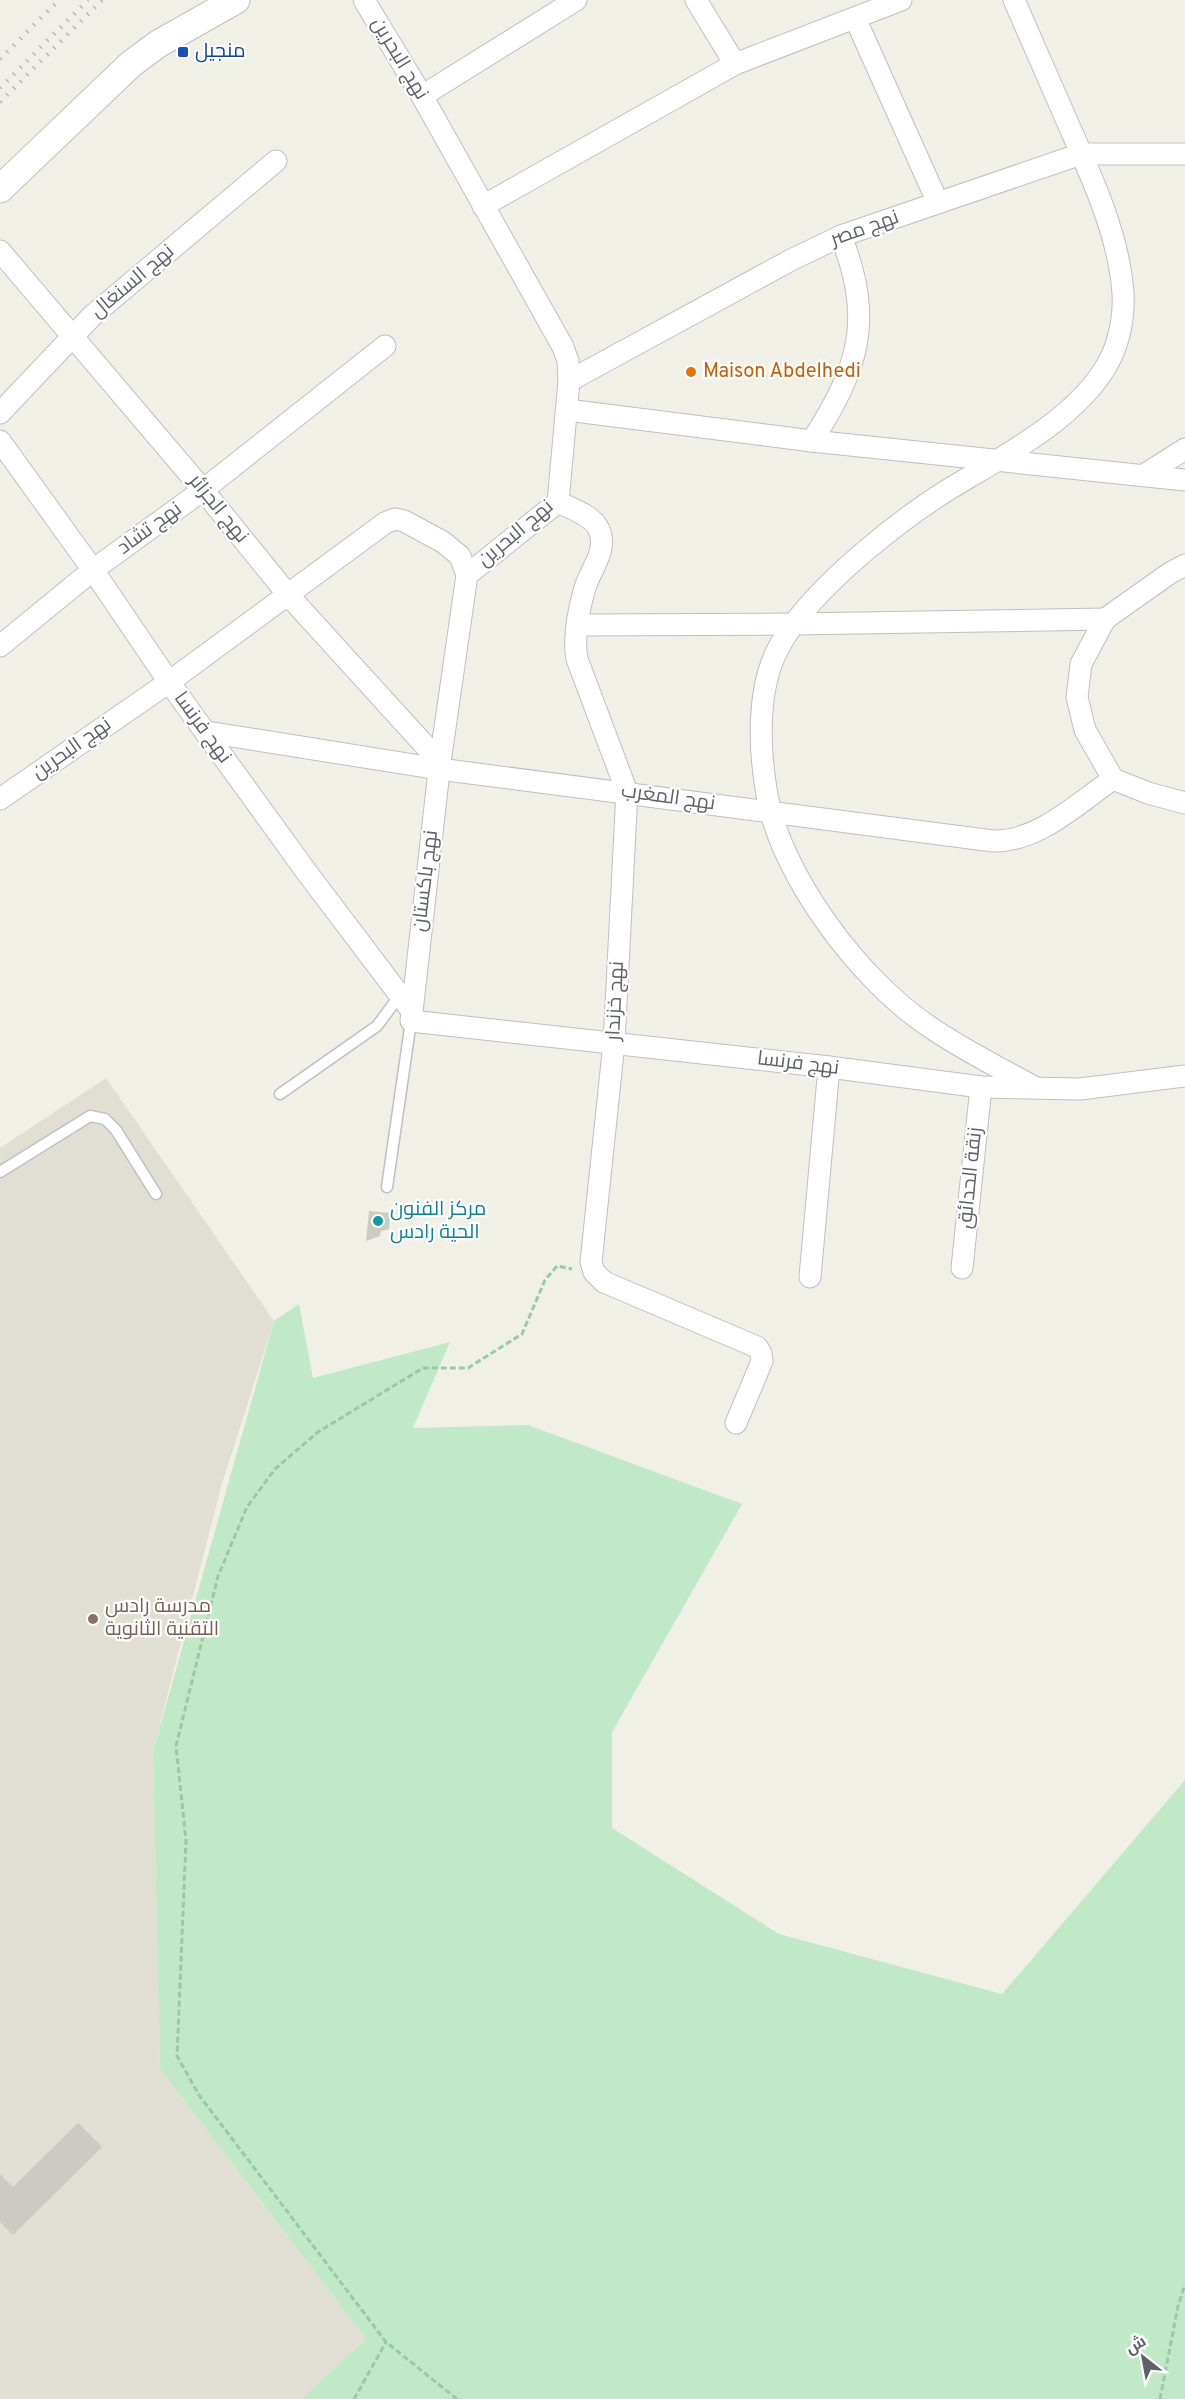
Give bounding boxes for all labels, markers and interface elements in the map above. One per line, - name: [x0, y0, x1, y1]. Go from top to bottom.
- street label: نهج البحرين: [364, 13, 434, 105]
- place label: منجيل: [195, 39, 246, 65]
- marker: منجيل: [176, 45, 190, 59]
- street label: نهج مصر: [826, 205, 903, 254]
- street label: نهج السنغال: [86, 239, 180, 325]
- place label: Maison Abdelhedi: [703, 359, 861, 385]
- marker: Maison Abdelhedi: [684, 365, 698, 379]
- street label: نهج الجزائر: [182, 468, 254, 549]
- street label: نهج البحرين: [473, 495, 559, 573]
- street label: نهج تشاد: [112, 497, 188, 561]
- street label: نهج فرنسا: [167, 687, 237, 769]
- street label: نهج البحرين: [27, 712, 117, 786]
- street label: نهج المغرب: [619, 779, 717, 817]
- street label: نهج باكستان: [407, 829, 445, 933]
- street label: نهج خزندار: [601, 961, 631, 1042]
- street label: نهج فرنسا: [756, 1046, 840, 1082]
- street label: زنقة الحدائق: [953, 1126, 989, 1230]
- place label: مركز الفنون الحية رادس: [390, 1197, 486, 1246]
- marker: مركز الفنون الحية رادس: [371, 1214, 385, 1228]
- place label: مدرسة رادس التقنية الثانوية: [105, 1594, 219, 1643]
- marker: مدرسة رادس التقنية الثانوية: [86, 1612, 100, 1626]
- north arrow: [1113, 2327, 1173, 2387]
- text: ش: [1122, 2332, 1150, 2360]

